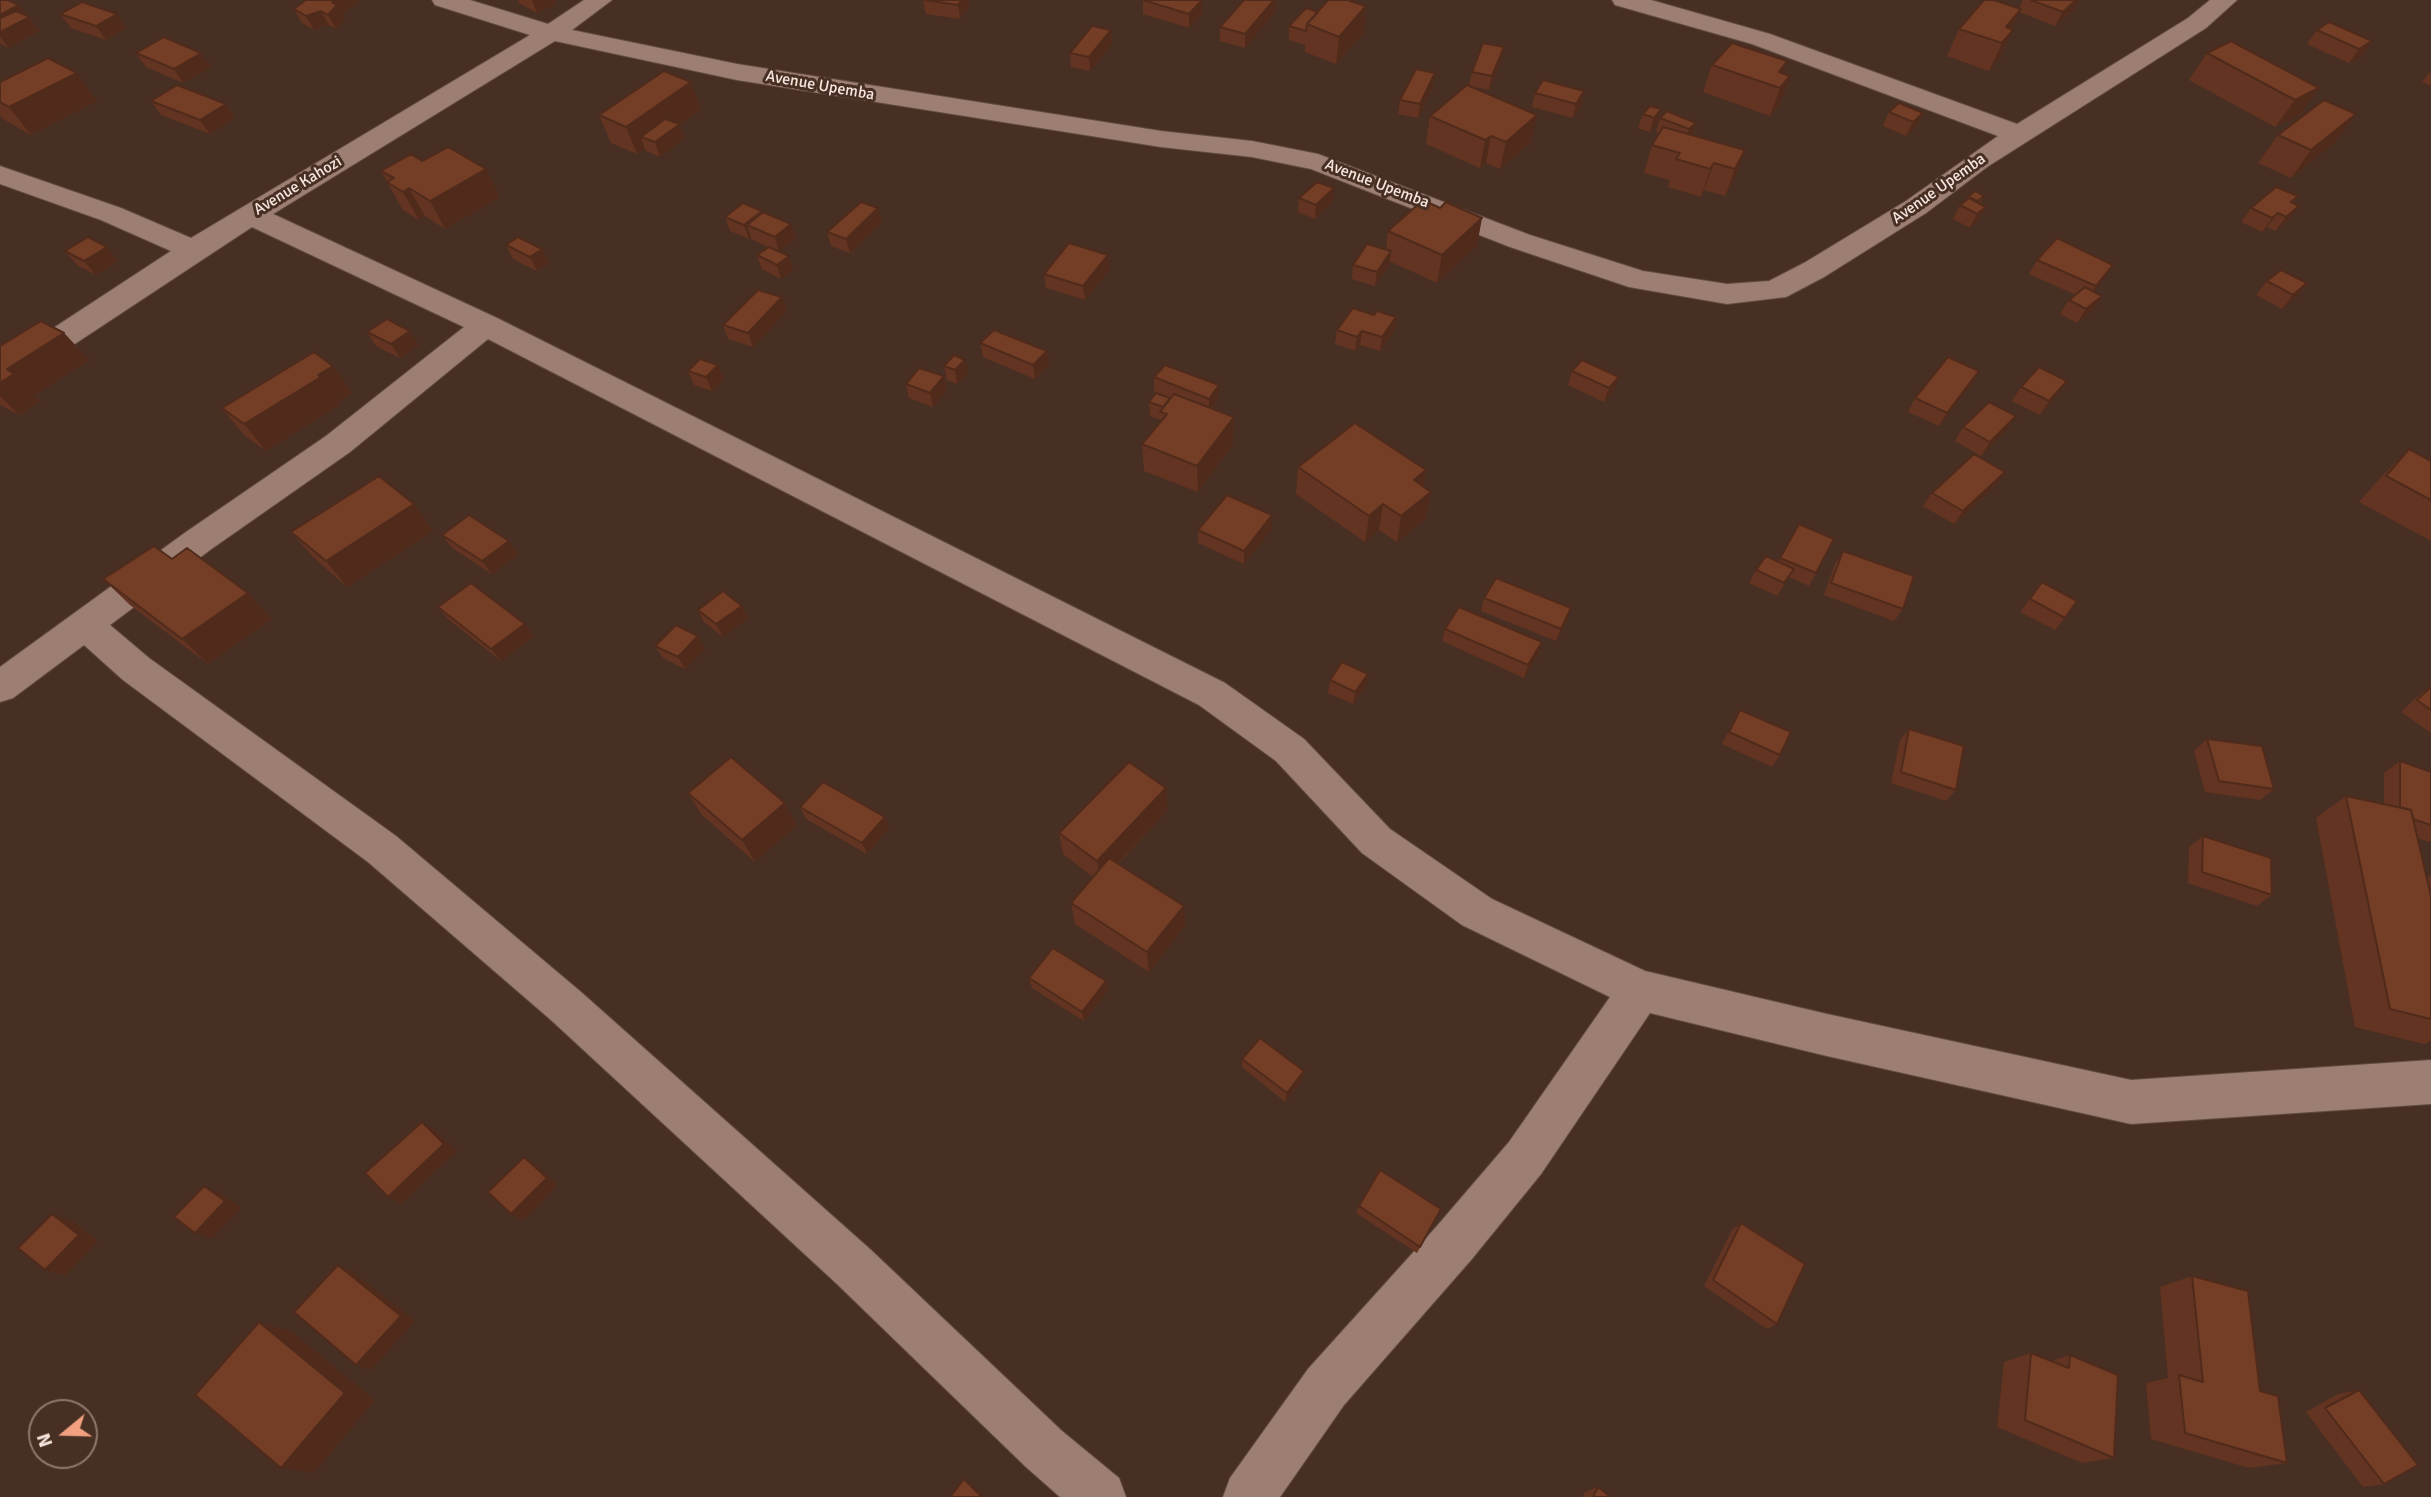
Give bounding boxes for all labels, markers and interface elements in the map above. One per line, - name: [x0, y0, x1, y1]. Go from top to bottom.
- street label: Avenue Upemba: [764, 67, 876, 105]
- street label: Avenue Upemba: [1888, 150, 1990, 228]
- street label: Avenue Kahozi: [250, 152, 346, 220]
- street label: Avenue Upemba: [1322, 155, 1432, 213]
- north arrow: [28, 1399, 98, 1469]
- text: N: [32, 1430, 59, 1450]

